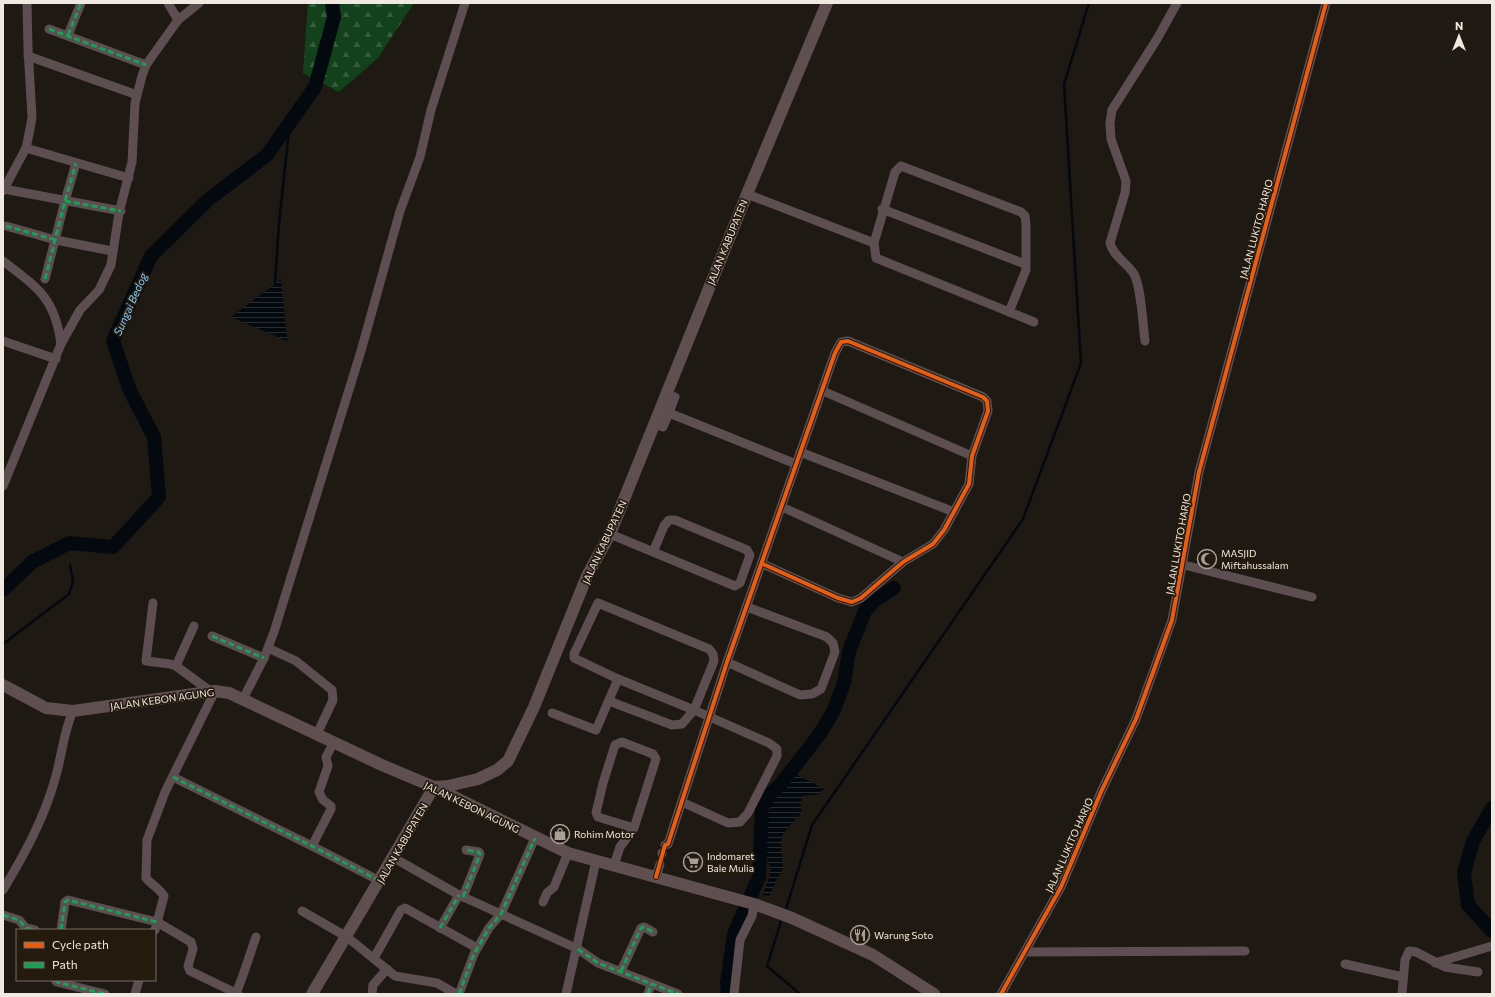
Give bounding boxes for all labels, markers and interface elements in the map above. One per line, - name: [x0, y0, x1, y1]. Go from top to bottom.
- north arrow: [1439, 16, 1479, 56]
- text: N: [1455, 19, 1463, 32]
- street label: JALAN LUKITO HARJO: [1237, 178, 1275, 280]
- street label: JALAN KABUPATEN: [704, 198, 750, 286]
- water label: Sungai Bedog: [110, 270, 150, 337]
- street label: JALAN LUKITO HARJO: [1163, 492, 1193, 596]
- street label: JALAN KABUPATEN: [579, 498, 629, 586]
- place label: MASJID Miftahussalam: [1221, 547, 1289, 571]
- mosque icon: MASJID Miftahussalam: [1196, 548, 1218, 570]
- street label: JALAN KEBON AGUNG: [109, 686, 215, 712]
- street label: JALAN KEBON AGUNG: [422, 779, 522, 835]
- street label: JALAN LUKITO HARJO: [1043, 796, 1095, 894]
- street label: JALAN KABUPATEN: [374, 801, 430, 885]
- shop icon: Rohim Motor: [549, 823, 571, 845]
- place label: Rohim Motor: [574, 828, 635, 840]
- place label: Indomaret Bale Mulia: [707, 850, 754, 874]
- supermarket icon: Indomaret Bale Mulia: [682, 851, 704, 873]
- restaurant icon: Warung Soto: [849, 924, 871, 946]
- legend: [16, 929, 156, 981]
- place label: Warung Soto: [874, 929, 933, 941]
- text: Cycle path: [52, 937, 109, 951]
- text: Path: [52, 957, 78, 971]

